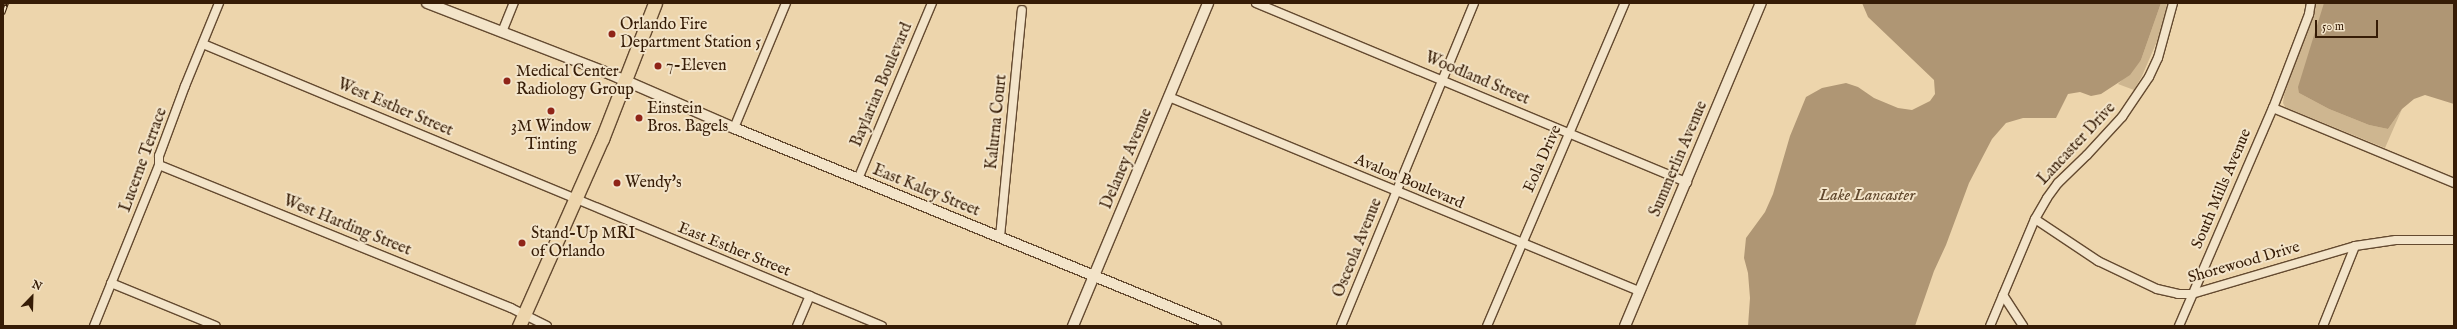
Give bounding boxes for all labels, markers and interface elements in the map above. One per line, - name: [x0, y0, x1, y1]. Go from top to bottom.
- scale bar: [2317, 12, 2380, 38]
- place label: Orlando Fire Department Station 5: [620, 15, 761, 53]
- text: 50 m: [2322, 19, 2344, 34]
- street label: Baylarian Boulevard: [847, 20, 917, 150]
- marker: Orlando Fire Department Station 5: [607, 29, 617, 39]
- street label: Woodland Street: [1422, 48, 1532, 110]
- place label: 7-Eleven: [666, 56, 727, 76]
- marker: 7-Eleven: [653, 61, 663, 71]
- place label: Medical Center Radiology Group: [516, 62, 634, 100]
- street label: Kalurna Court: [982, 73, 1012, 171]
- street label: West Esther Street: [334, 75, 456, 141]
- marker: Medical Center Radiology Group: [501, 75, 513, 87]
- street label: Summerlin Avenue: [1646, 98, 1712, 220]
- place label: Einstein Bros. Bagels: [647, 99, 728, 137]
- street label: Lancaster Drive: [2034, 99, 2120, 189]
- street label: Lucerne Terrace: [116, 105, 172, 215]
- marker: 3M Window Tinting: [546, 106, 556, 116]
- street label: Delaney Avenue: [1097, 106, 1157, 212]
- marker: Einstein Bros. Bagels: [634, 113, 644, 123]
- place label: 3M Window Tinting: [511, 117, 591, 155]
- street label: Eola Drive: [1520, 122, 1566, 196]
- street label: South Mills Avenue: [2188, 126, 2256, 252]
- street label: Avalon Boulevard: [1352, 150, 1466, 214]
- street label: East Kaley Street: [870, 161, 982, 221]
- place label: Wendy's: [625, 173, 682, 193]
- marker: Wendy's: [612, 178, 622, 188]
- water label: Lake Lancaster: [1819, 186, 1915, 206]
- street label: West Harding Street: [280, 192, 414, 260]
- street label: Osceola Avenue: [1329, 196, 1387, 300]
- street label: East Esther Street: [675, 219, 793, 281]
- place label: Stand-Up MRI of Orlando: [531, 224, 635, 262]
- marker: Stand-Up MRI of Orlando: [516, 237, 528, 249]
- street label: Shorewood Drive: [2186, 238, 2302, 288]
- north arrow: [12, 277, 52, 317]
- text: N: [30, 278, 44, 294]

